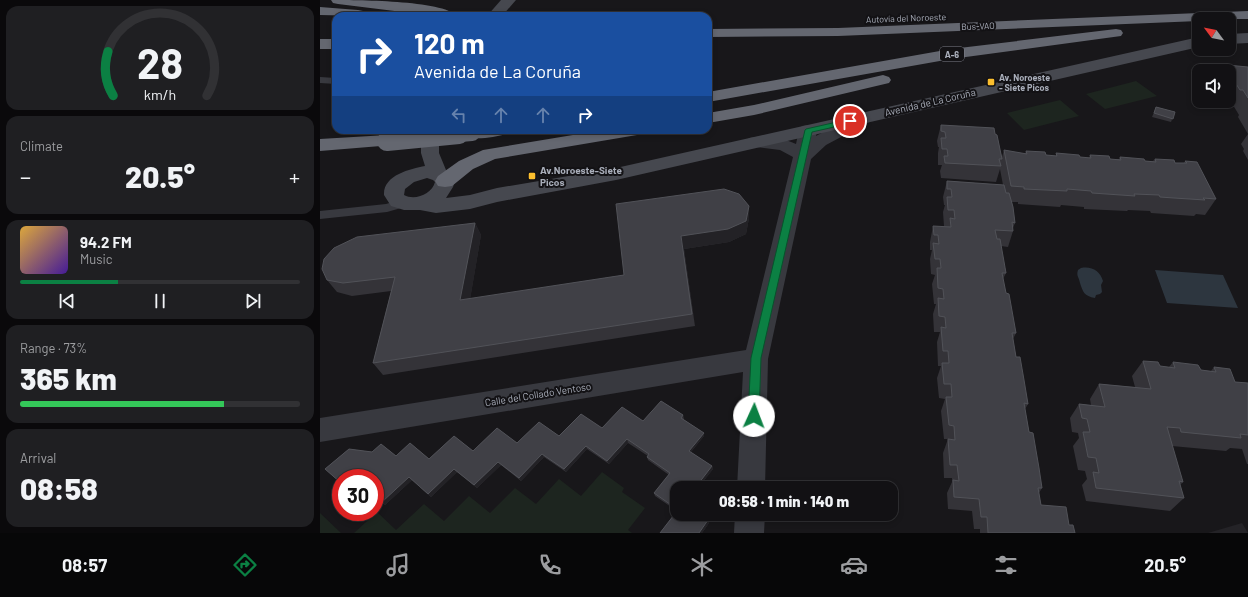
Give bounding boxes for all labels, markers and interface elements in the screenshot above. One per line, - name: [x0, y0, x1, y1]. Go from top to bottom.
- street label: Autovía del Noroeste: [866, 11, 947, 25]
- north arrow: [1192, 12, 1236, 56]
- map controls: [1192, 12, 1236, 108]
- street label: Bus-VAO: [961, 20, 995, 32]
- text: 120 m: [414, 26, 485, 60]
- icon: right: [348, 28, 400, 80]
- text: 28: [137, 37, 183, 87]
- road number: A-6: [940, 47, 964, 61]
- text: Avenida de La Coruña: [414, 60, 581, 82]
- button: sound: [1192, 64, 1236, 108]
- place label: Av. Noroeste - Siete Picos: [999, 72, 1050, 93]
- marker: Av. Noroeste - Siete Picos: [986, 77, 996, 87]
- text: km/h: [144, 86, 176, 103]
- street label: Avenida de La Coruña: [883, 86, 977, 118]
- icon: left: [448, 104, 470, 126]
- icon: ahead: [490, 104, 512, 126]
- icon: ahead: [532, 104, 554, 126]
- icon: right: [574, 104, 596, 126]
- pin: [833, 104, 867, 138]
- icon: arrive: [839, 110, 861, 132]
- text: Climate: [20, 138, 63, 154]
- text: 20.5°: [125, 158, 195, 194]
- text: −: [20, 163, 31, 189]
- text: +: [289, 163, 300, 189]
- place label: Av.Noroeste-Siete Picos: [540, 164, 622, 188]
- marker: Av.Noroeste-Siete Picos: [527, 171, 537, 181]
- text: 94.2 FM: [80, 233, 132, 251]
- text: Music: [80, 251, 113, 267]
- icon: previous: [56, 290, 78, 312]
- icon: pause: [149, 290, 171, 312]
- icon: next: [242, 290, 264, 312]
- text: Range · 73%: [20, 340, 87, 356]
- text: 365 km: [20, 360, 117, 396]
- street label: Calle del Collado Ventoso: [484, 380, 592, 408]
- position arrow: [733, 395, 775, 437]
- text: Arrival: [20, 450, 56, 466]
- speed limit sign: 30: [332, 469, 384, 521]
- text: 08:58: [20, 470, 98, 506]
- text: 08:58 · 1 min · 140 m: [719, 492, 849, 510]
- icon: directions: [231, 551, 259, 579]
- icon: music: [384, 551, 412, 579]
- icon: phone: [536, 551, 564, 579]
- icon: climate: [688, 551, 716, 579]
- icon: car: [840, 551, 868, 579]
- icon: filters: [992, 551, 1020, 579]
- text: 08:57: [62, 554, 107, 576]
- text: 20.5°: [1144, 554, 1186, 576]

